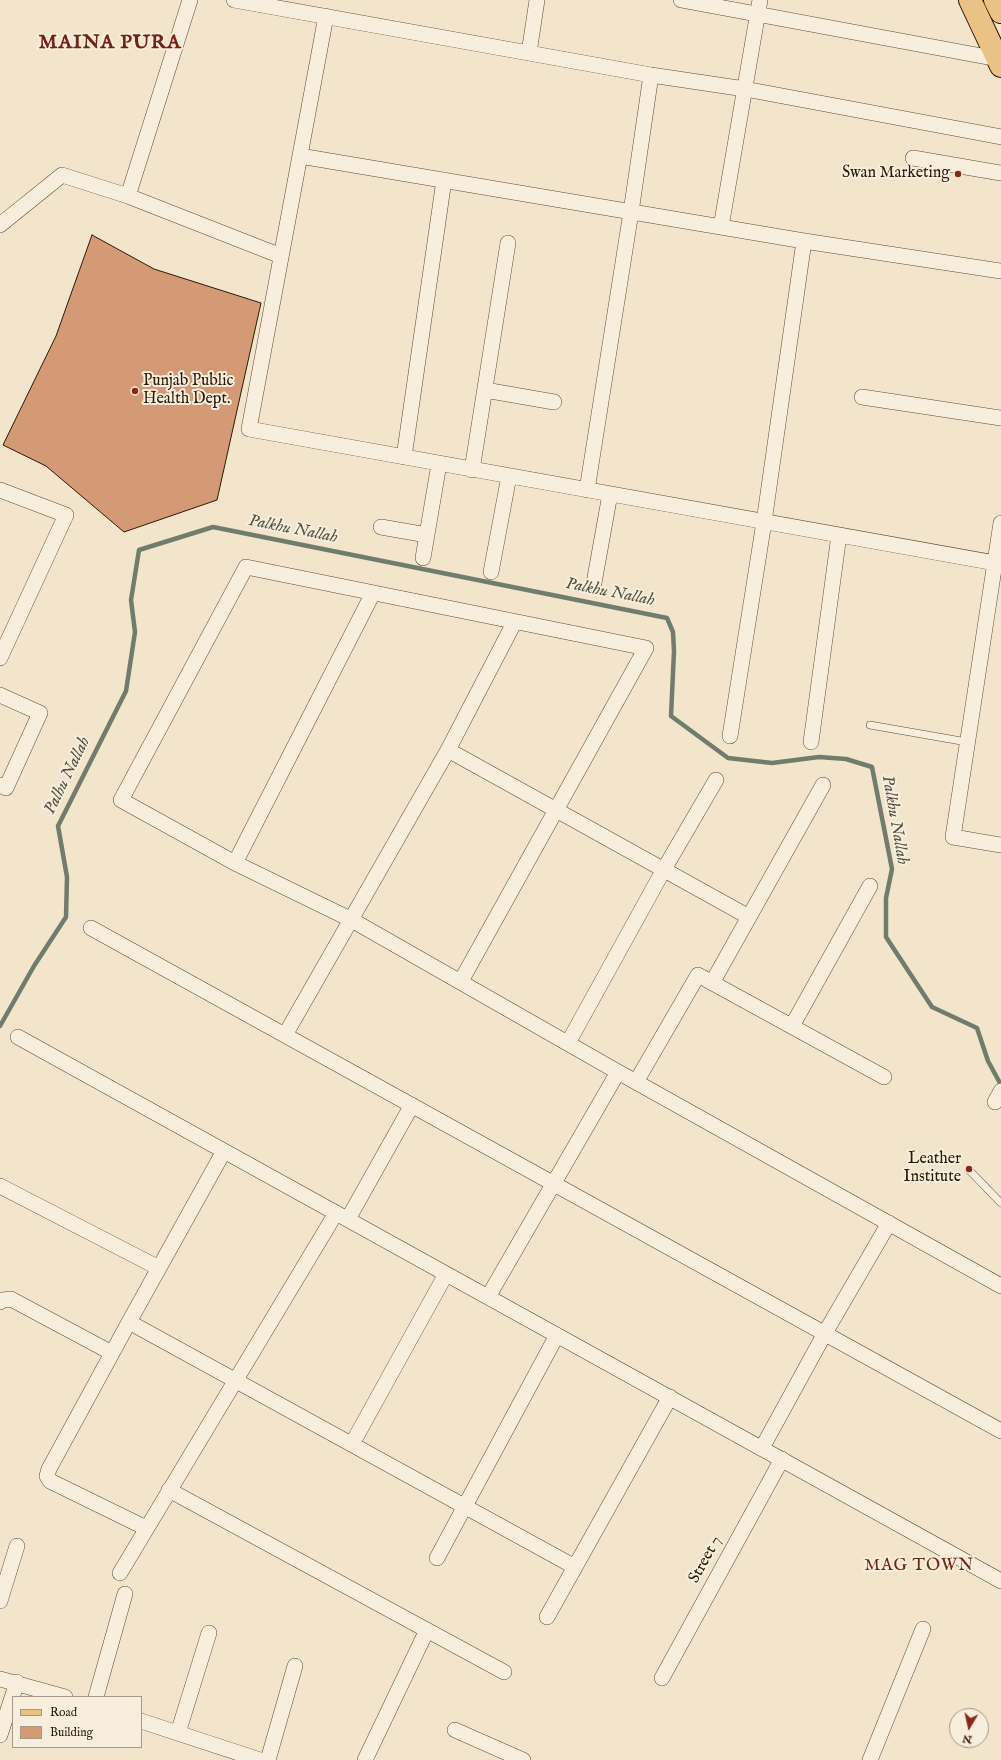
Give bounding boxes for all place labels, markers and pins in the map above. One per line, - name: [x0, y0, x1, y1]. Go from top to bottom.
- place label: Swan Marketing: [842, 164, 950, 184]
- marker: Swan Marketing: [953, 169, 963, 179]
- place label: Punjab Public Health Dept.: [143, 372, 233, 410]
- marker: Punjab Public Health Dept.: [130, 386, 140, 396]
- place label: Leather Institute: [904, 1150, 961, 1188]
- marker: Leather Institute: [964, 1164, 974, 1174]

